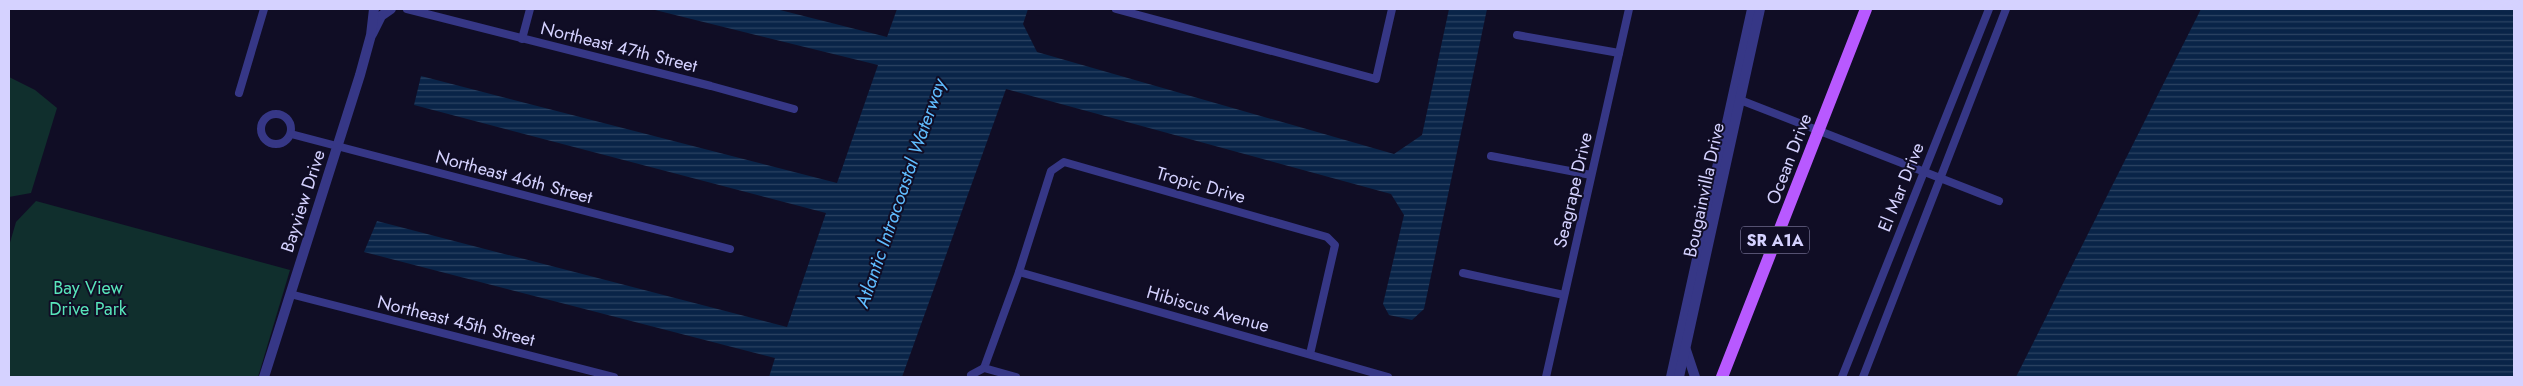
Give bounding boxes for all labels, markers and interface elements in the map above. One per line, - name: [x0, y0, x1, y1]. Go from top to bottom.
- street label: Northeast 47th Street: [538, 15, 701, 79]
- water label: Atlantic Intracoastal Waterway: [848, 73, 953, 312]
- street label: Ocean Drive: [1760, 110, 1818, 208]
- street label: Bougainvilla Drive: [1677, 120, 1731, 260]
- street label: Seagrape Drive: [1547, 130, 1599, 250]
- street label: El Mar Drive: [1871, 138, 1931, 236]
- street label: Northeast 46th Street: [433, 144, 596, 211]
- street label: Bayview Drive: [274, 146, 332, 256]
- street label: Tropic Drive: [1153, 160, 1249, 210]
- road number: SR A1A: [1741, 226, 1809, 254]
- park label: Bay View Drive Park: [49, 275, 127, 322]
- street label: Hibiscus Avenue: [1144, 279, 1272, 339]
- street label: Northeast 45th Street: [375, 289, 538, 353]

